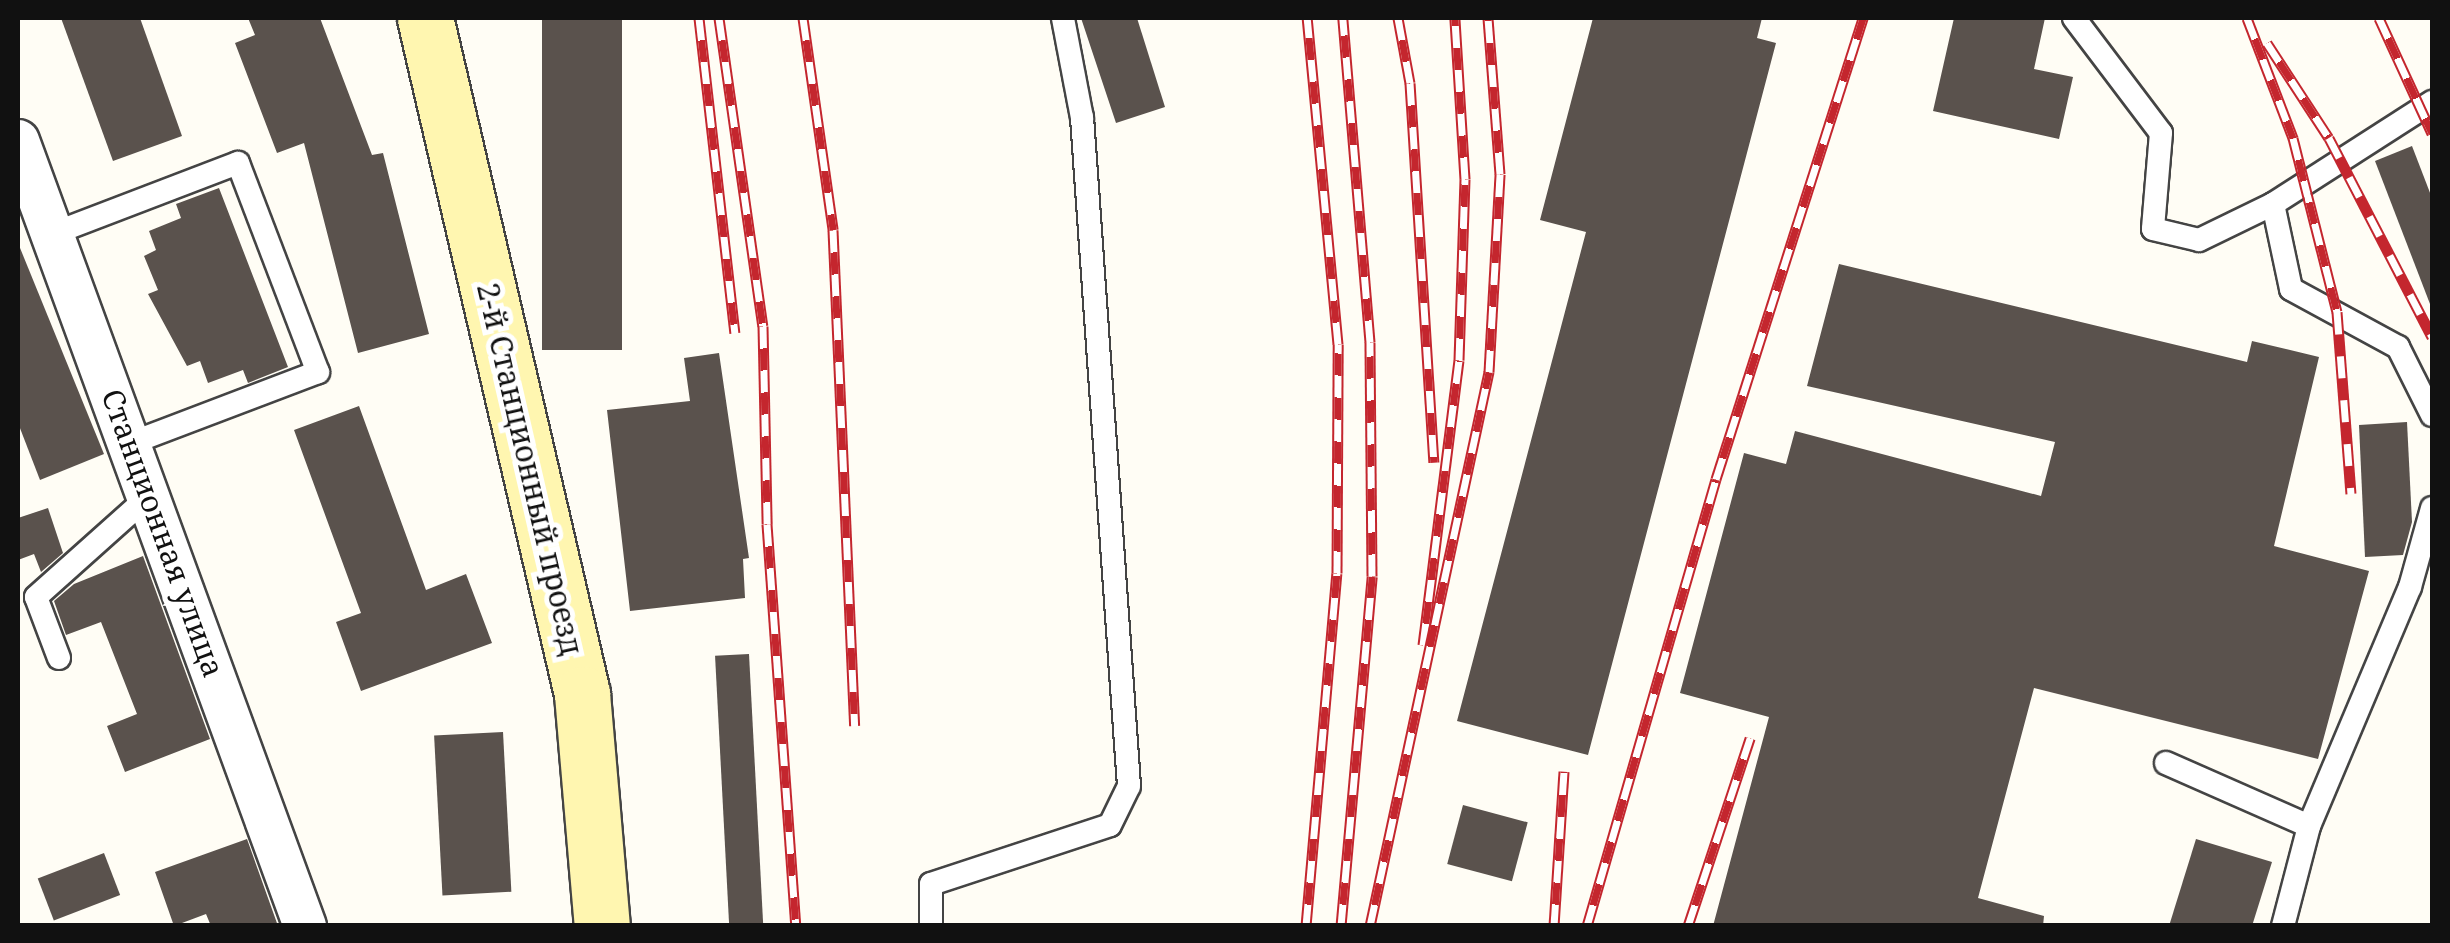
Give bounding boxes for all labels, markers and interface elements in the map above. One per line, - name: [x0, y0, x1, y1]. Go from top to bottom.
- street label: 2-й Станционный проезд: [470, 279, 590, 659]
- street label: Станционная улица: [94, 384, 232, 682]

